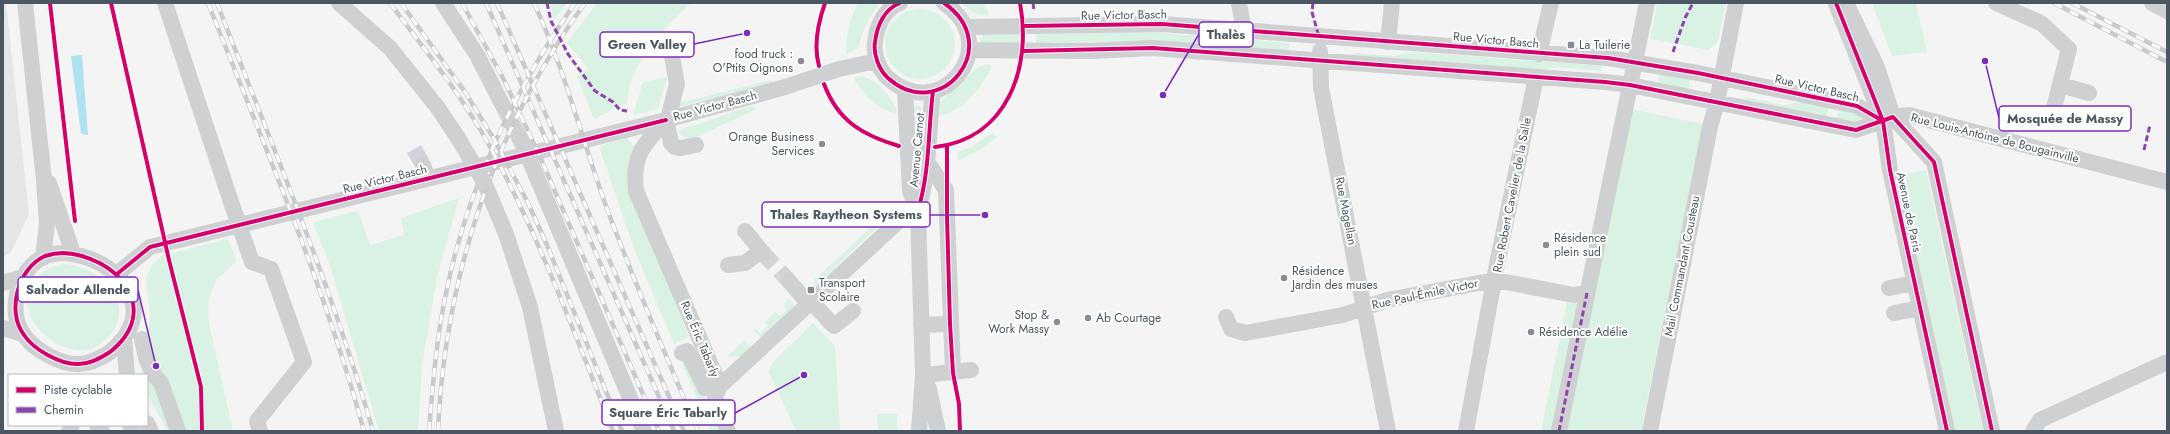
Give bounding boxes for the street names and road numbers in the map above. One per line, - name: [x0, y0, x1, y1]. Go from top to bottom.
- street label: Rue Victor Basch: [1081, 5, 1167, 25]
- street label: Rue Victor Basch: [1452, 27, 1540, 53]
- street label: Rue Victor Basch: [1773, 70, 1861, 106]
- street label: Rue Victor Basch: [671, 86, 759, 126]
- street label: Rue Louis-Antoine de Bougainville: [1909, 108, 2081, 168]
- street label: Avenue Carnot: [905, 112, 929, 188]
- street label: Rue Robert Cavelier de la Salle: [1488, 116, 1536, 274]
- street label: Rue Victor Basch: [341, 160, 429, 198]
- street label: Avenue de Paris: [1892, 170, 1926, 254]
- street label: Rue Magellan: [1331, 175, 1361, 247]
- street label: Mail Commandant Cousteau: [1660, 194, 1704, 338]
- street label: Rue Paul-Émile Victor: [1370, 274, 1481, 314]
- street label: Rue Éric Tabarly: [676, 298, 724, 380]

